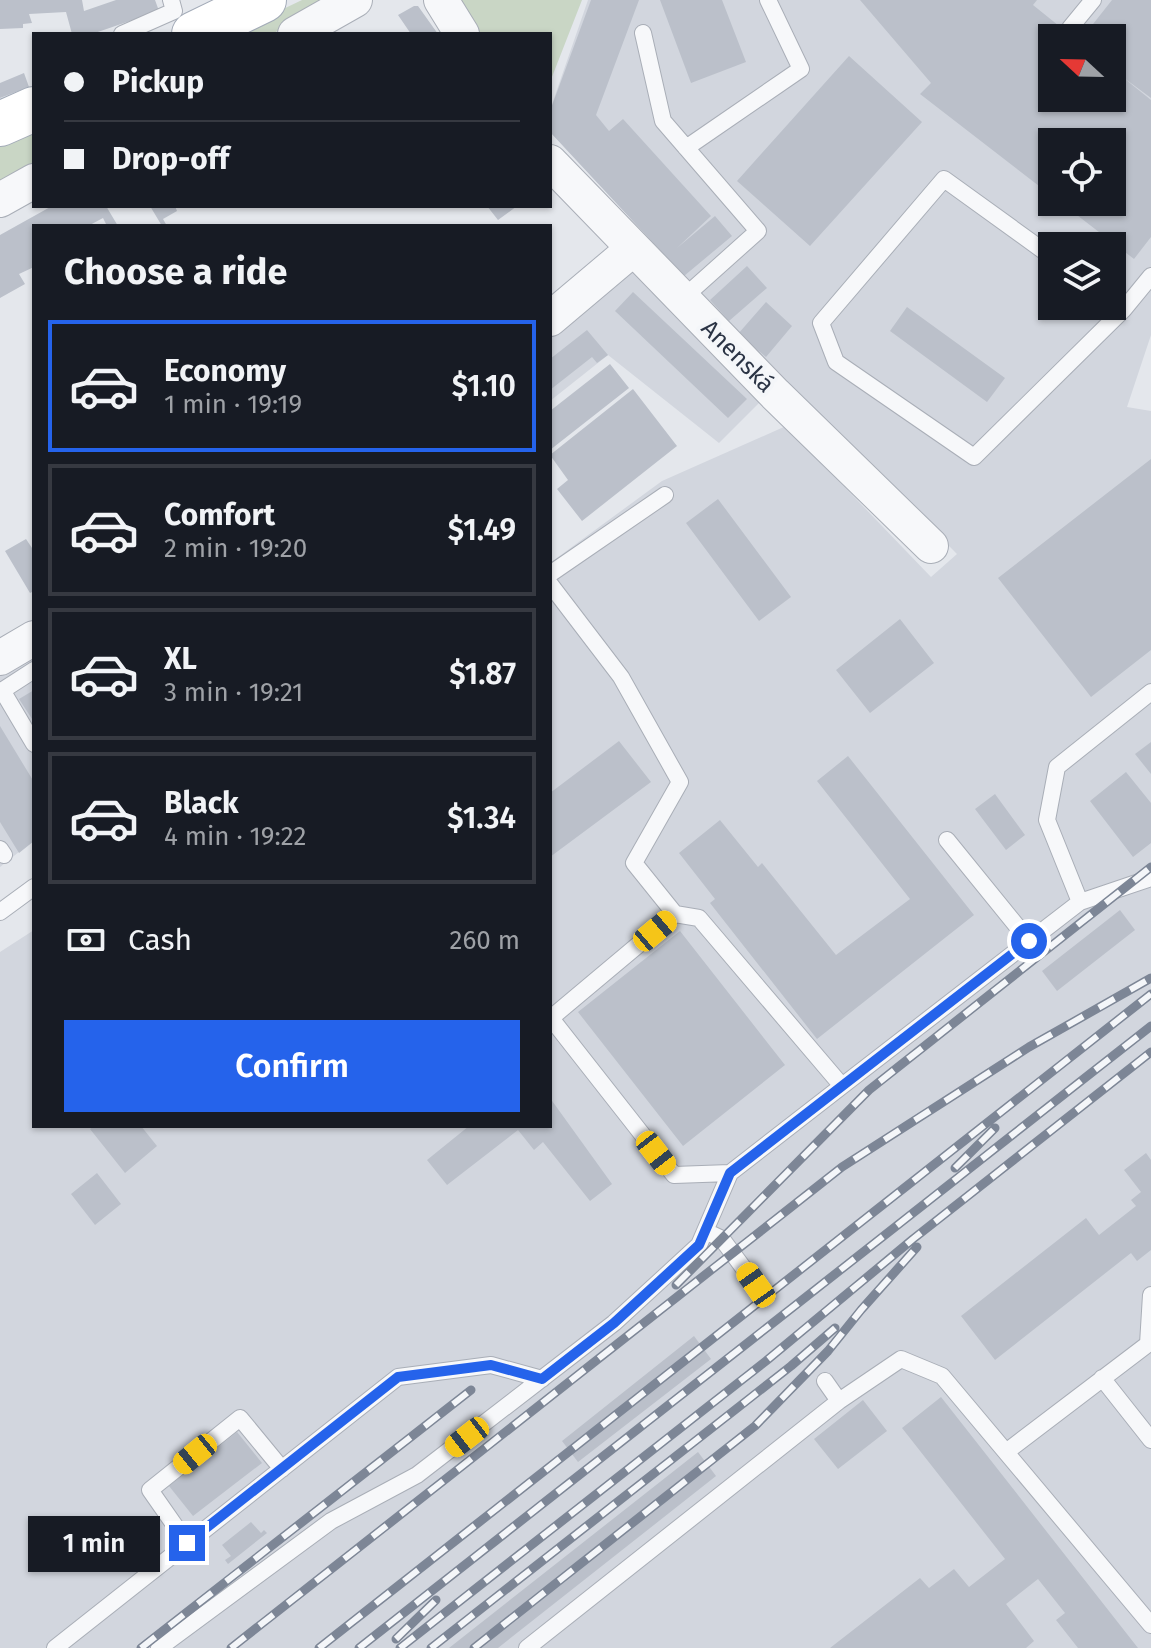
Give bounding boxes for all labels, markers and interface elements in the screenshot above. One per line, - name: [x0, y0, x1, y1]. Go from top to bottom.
- north arrow: [1038, 24, 1126, 112]
- map controls: [1038, 24, 1126, 320]
- text: Pickup: [112, 64, 204, 100]
- button: locate: [1038, 128, 1126, 216]
- text: Drop-off: [112, 141, 229, 177]
- button: layers: [1038, 232, 1126, 320]
- text: Choose a ride: [64, 250, 287, 294]
- street label: Anenská: [696, 314, 780, 398]
- icon: car: [68, 350, 140, 422]
- text: Economy: [164, 353, 286, 389]
- text: $1.10: [452, 368, 516, 404]
- text: 1 min · 19:19: [164, 389, 302, 420]
- icon: car: [68, 494, 140, 566]
- text: Comfort: [164, 497, 275, 533]
- text: $1.49: [448, 512, 516, 548]
- text: 2 min · 19:20: [164, 533, 307, 564]
- icon: car: [68, 638, 140, 710]
- text: XL: [164, 641, 197, 677]
- text: $1.87: [449, 656, 516, 692]
- text: 3 min · 19:21: [164, 677, 303, 708]
- icon: car: [68, 782, 140, 854]
- text: Black: [164, 785, 239, 821]
- text: $1.34: [447, 800, 516, 836]
- text: 4 min · 19:22: [164, 821, 306, 852]
- car: [629, 906, 681, 956]
- icon: cash: [64, 918, 108, 962]
- text: Cash: [128, 922, 192, 958]
- route start: [1011, 923, 1047, 959]
- text: 260 m: [450, 925, 520, 956]
- button: Confirm: [64, 1020, 520, 1112]
- car: [632, 1127, 680, 1179]
- car: [732, 1258, 780, 1312]
- car: [441, 1413, 493, 1461]
- car: [169, 1430, 221, 1478]
- callout: 1 min: [27, 1515, 159, 1571]
- route end: [169, 1525, 205, 1561]
- text: 1 min: [63, 1528, 125, 1559]

